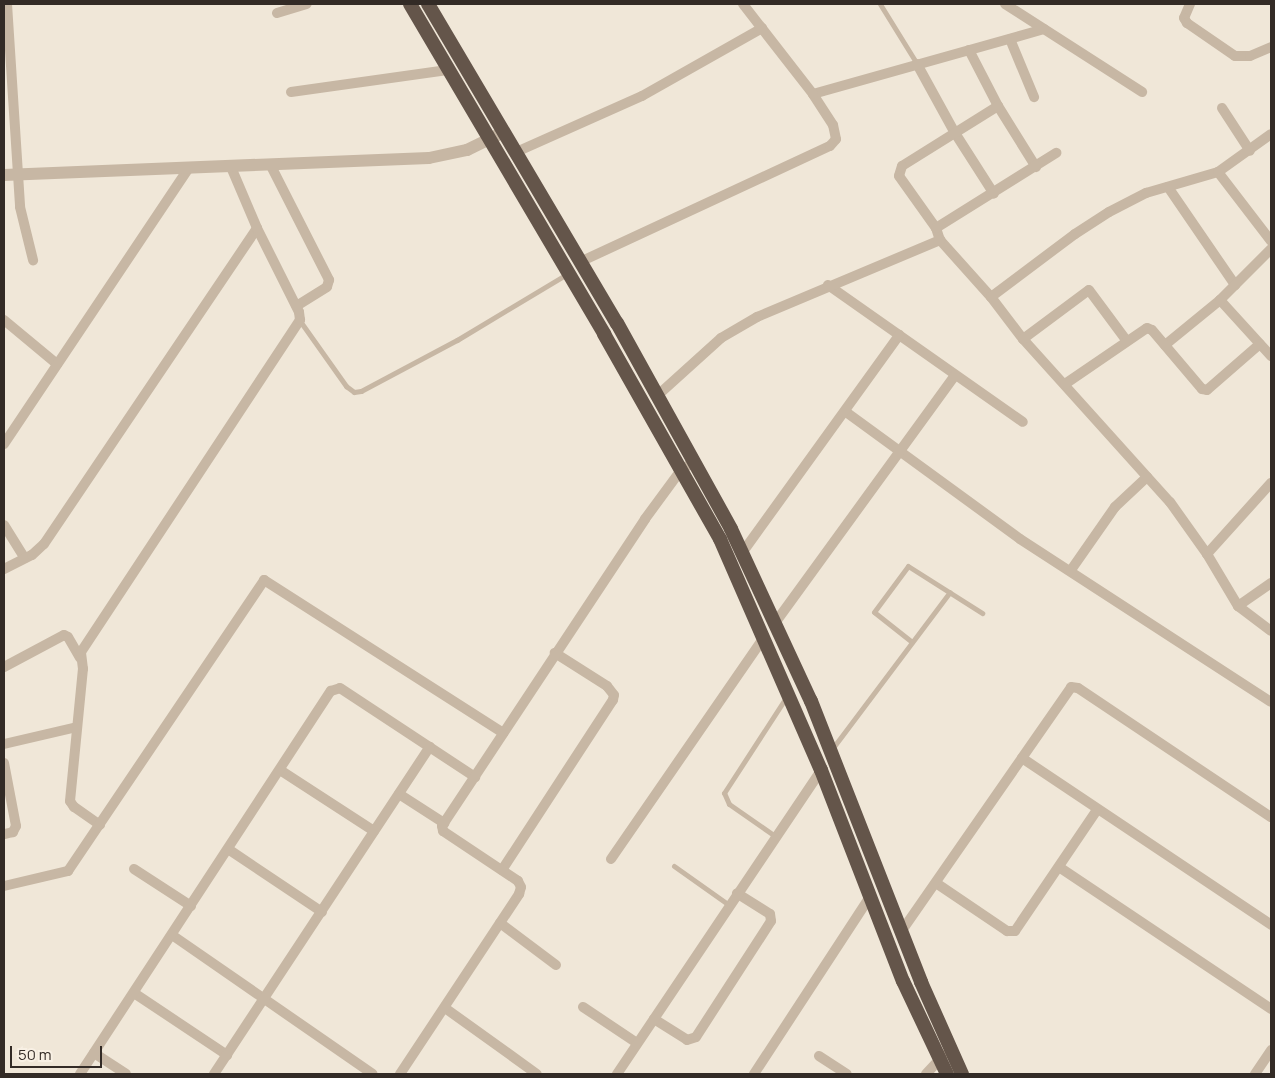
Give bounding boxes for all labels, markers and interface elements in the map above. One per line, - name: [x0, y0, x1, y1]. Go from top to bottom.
- scale bar: [12, 1036, 105, 1068]
- text: 50 m: [18, 1044, 52, 1065]

